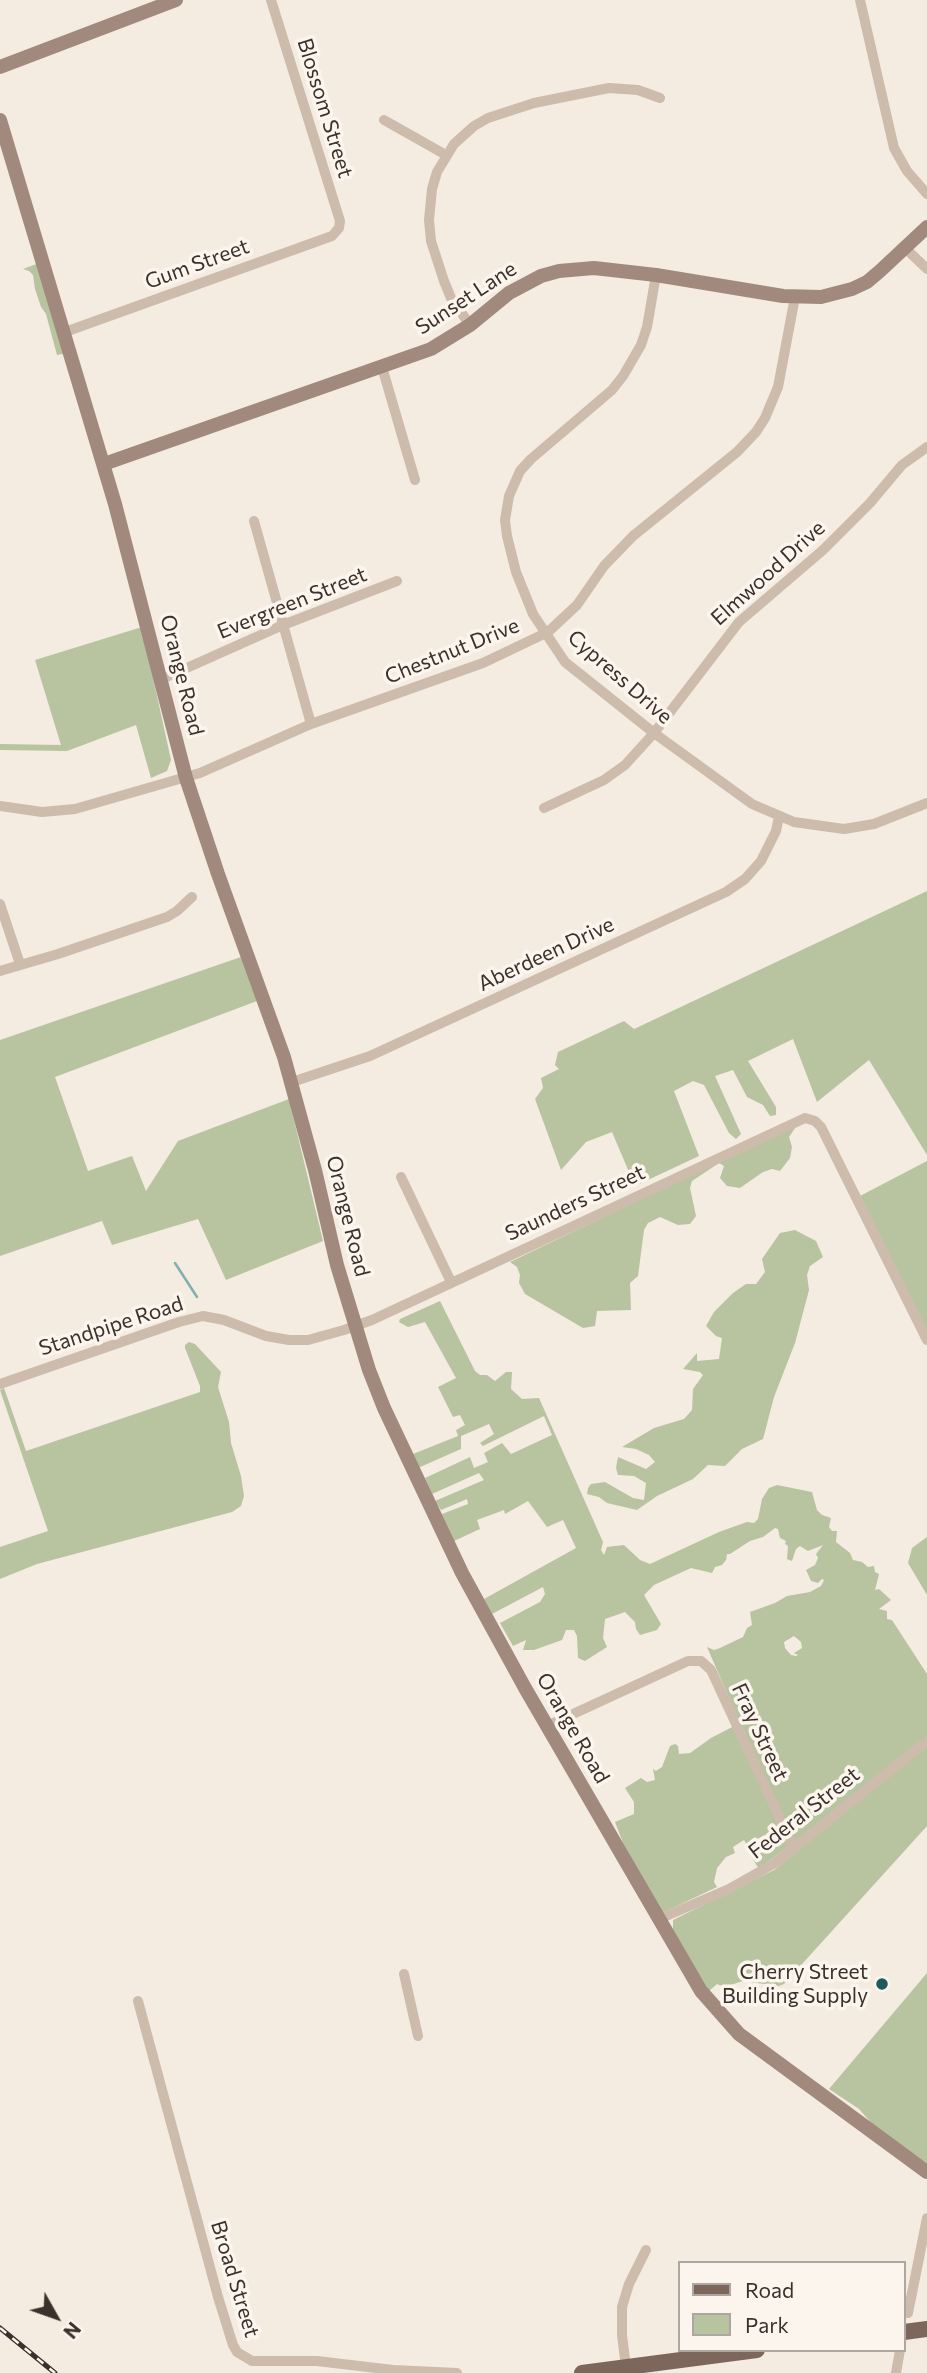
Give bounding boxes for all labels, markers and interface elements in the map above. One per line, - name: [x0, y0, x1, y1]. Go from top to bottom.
- street label: Blossom Street: [292, 35, 358, 181]
- street label: Gum Street: [142, 234, 252, 294]
- street label: Sunset Lane: [411, 256, 521, 340]
- street label: Elmwood Drive: [706, 515, 830, 631]
- street label: Evergreen Street: [214, 562, 370, 644]
- street label: Orange Road: [155, 612, 209, 738]
- street label: Chestnut Drive: [381, 613, 523, 689]
- street label: Cypress Drive: [563, 625, 677, 729]
- street label: Aberdeen Drive: [474, 912, 618, 996]
- street label: Orange Road: [321, 1153, 375, 1279]
- street label: Saunders Street: [501, 1160, 649, 1246]
- street label: Standpipe Road: [36, 1291, 186, 1361]
- street label: Orange Road: [531, 1668, 615, 1788]
- street label: Fray Street: [726, 1679, 794, 1785]
- street label: Federal Street: [744, 1762, 864, 1864]
- place label: Cherry Street Building Supply: [722, 1959, 868, 2009]
- marker: Cherry Street Building Supply: [874, 1976, 890, 1992]
- street label: Broad Street: [205, 2218, 265, 2340]
- legend: [678, 2261, 906, 2352]
- text: Road: [745, 2277, 794, 2302]
- north arrow: [21, 2282, 91, 2352]
- text: Park: [745, 2312, 789, 2337]
- text: N: [59, 2318, 86, 2344]

